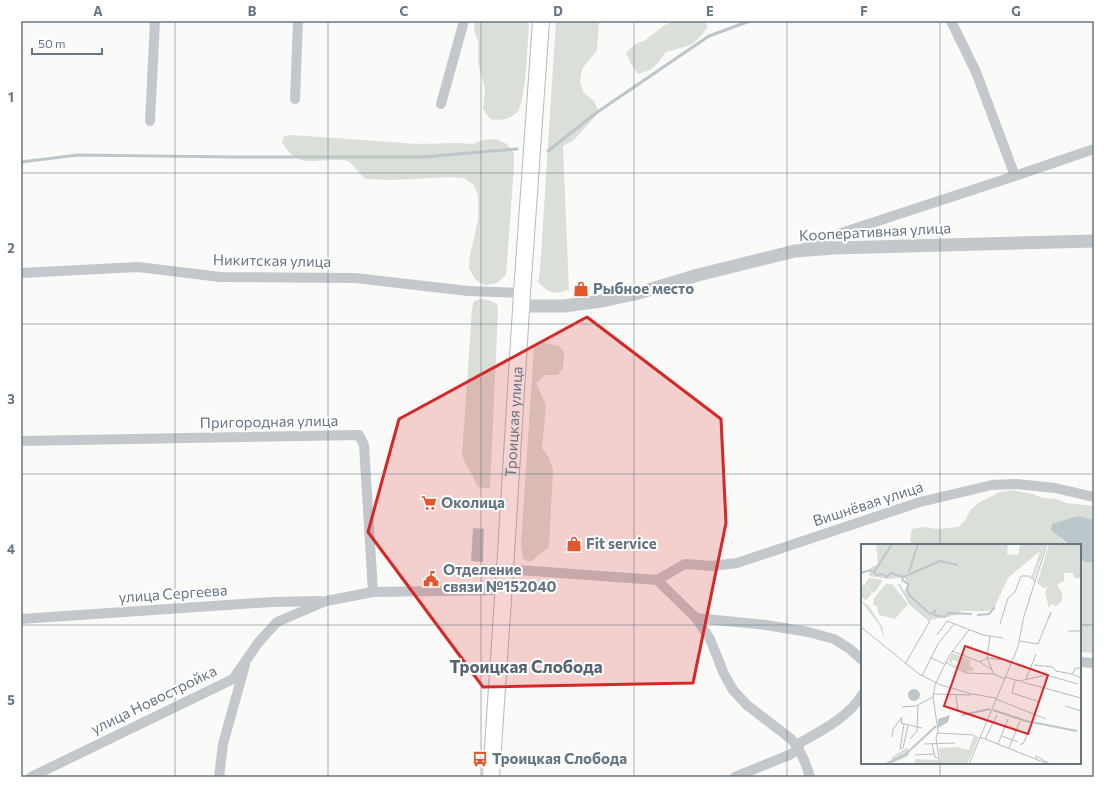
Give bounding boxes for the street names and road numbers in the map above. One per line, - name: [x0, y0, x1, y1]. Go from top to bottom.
- street label: Кооперативная улица: [798, 218, 951, 244]
- street label: Никитская улица: [213, 250, 331, 270]
- street label: Троицкая улица: [501, 366, 525, 478]
- street label: Пригородная улица: [200, 411, 338, 431]
- street label: Вишнёвая улица: [810, 477, 925, 529]
- street label: улица Сергеева: [118, 580, 228, 606]
- street label: улица Новостройка: [88, 661, 219, 737]

